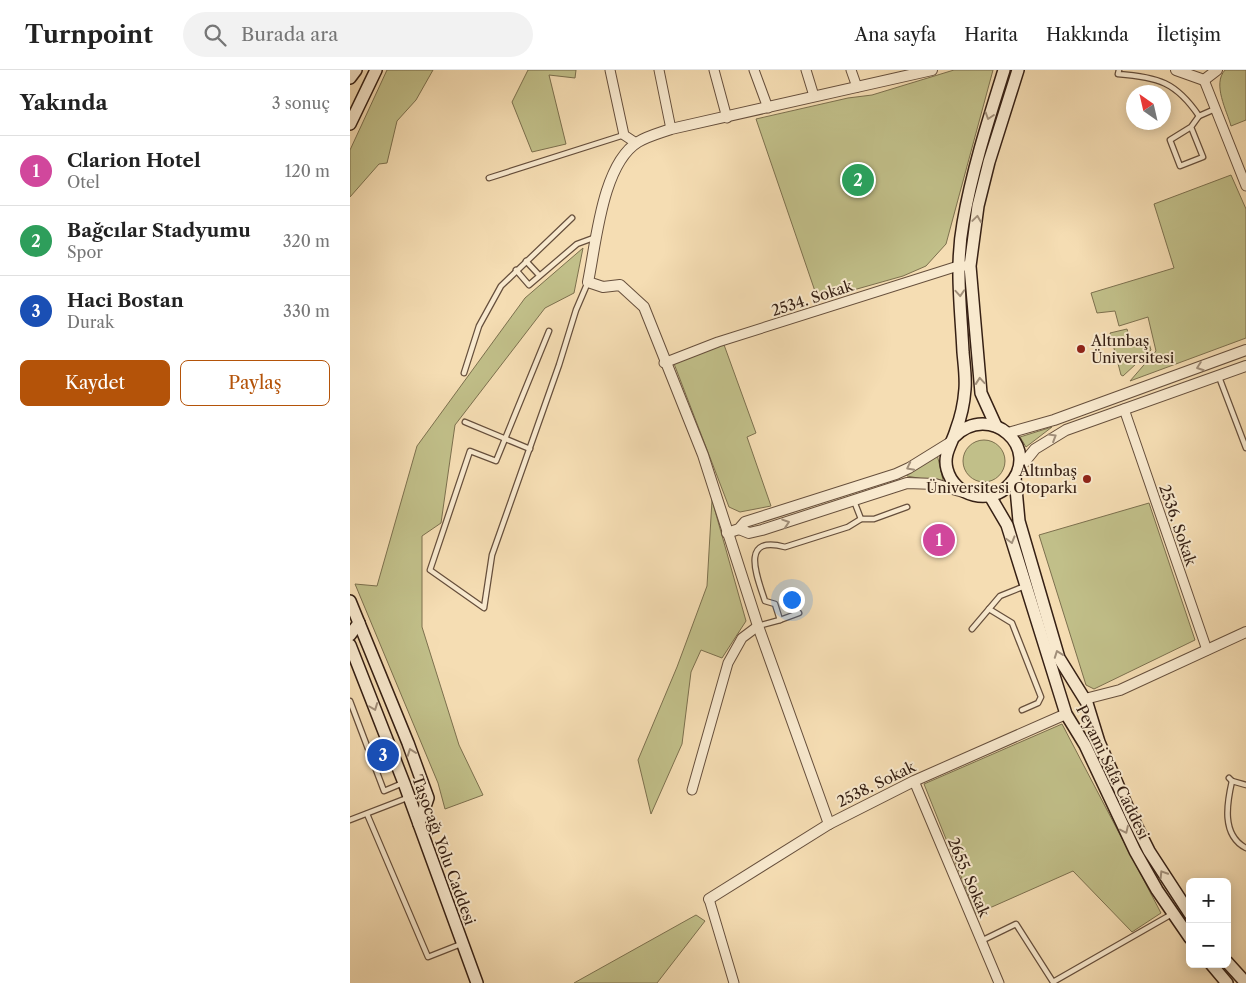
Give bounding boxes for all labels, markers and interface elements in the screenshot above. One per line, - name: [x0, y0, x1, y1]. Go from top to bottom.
- search box: [183, 12, 533, 57]
- text: Turnpoint: [25, 20, 153, 49]
- icon: search: [201, 21, 229, 49]
- text: Burada ara: [241, 23, 338, 46]
- text: Ana sayfa: [855, 24, 936, 46]
- text: Harita: [964, 24, 1018, 46]
- text: Hakkında: [1046, 24, 1129, 46]
- text: İletişim: [1157, 24, 1221, 46]
- north arrow: [1126, 85, 1171, 130]
- text: Yakında: [20, 90, 108, 115]
- text: 3 sonuç: [272, 93, 330, 113]
- one-way arrow: [985, 112, 995, 120]
- text: Clarion Hotel: [67, 149, 201, 172]
- text: 1: [32, 161, 40, 181]
- text: 120 m: [285, 161, 330, 181]
- pin: 2: [842, 161, 874, 199]
- text: Otel: [67, 172, 100, 192]
- one-way arrow: [971, 215, 981, 223]
- text: Bağcılar Stadyumu: [67, 219, 251, 242]
- text: 2: [31, 231, 41, 251]
- text: 320 m: [283, 231, 330, 251]
- text: Spor: [67, 242, 103, 262]
- street label: 2534. Sokak: [769, 275, 856, 320]
- text: Haci Bostan: [67, 289, 184, 312]
- one-way arrow: [954, 289, 965, 297]
- text: 3: [31, 301, 41, 321]
- text: 330 m: [283, 301, 330, 321]
- text: Durak: [67, 312, 114, 332]
- place label: Altınbaş Üniversitesi: [1090, 331, 1175, 367]
- marker: Altınbaş Üniversitesi: [1075, 343, 1087, 355]
- button: Kaydet: [20, 360, 170, 406]
- button: Paylaş: [180, 360, 330, 406]
- one-way arrow: [1196, 361, 1205, 371]
- one-way arrow: [975, 376, 986, 384]
- one-way arrow: [1047, 434, 1056, 444]
- one-way arrow: [906, 461, 915, 471]
- place label: Altınbaş Üniversitesi Otoparkı: [926, 461, 1077, 497]
- marker: Altınbaş Üniversitesi Otoparkı: [1081, 473, 1093, 485]
- street label: 2536. Sokak: [1155, 482, 1201, 569]
- one-way arrow: [781, 518, 789, 528]
- pin: 1: [923, 521, 955, 559]
- one-way arrow: [1006, 535, 1016, 543]
- your location: [779, 587, 805, 613]
- one-way arrow: [1054, 650, 1064, 658]
- one-way arrow: [368, 702, 378, 710]
- street label: Peyami Safa Caddesi: [1072, 702, 1154, 843]
- pin: 3: [367, 736, 399, 774]
- one-way arrow: [407, 748, 417, 757]
- street label: 2538. Sokak: [834, 756, 920, 811]
- street label: Taşocağı Yolu Caddesi: [408, 772, 480, 928]
- one-way arrow: [1119, 825, 1130, 834]
- street label: 2655. Sokak: [944, 834, 995, 921]
- one-way arrow: [1160, 870, 1169, 879]
- map controls: [1186, 878, 1231, 968]
- button: +: [1186, 878, 1231, 923]
- button: −: [1186, 923, 1231, 968]

